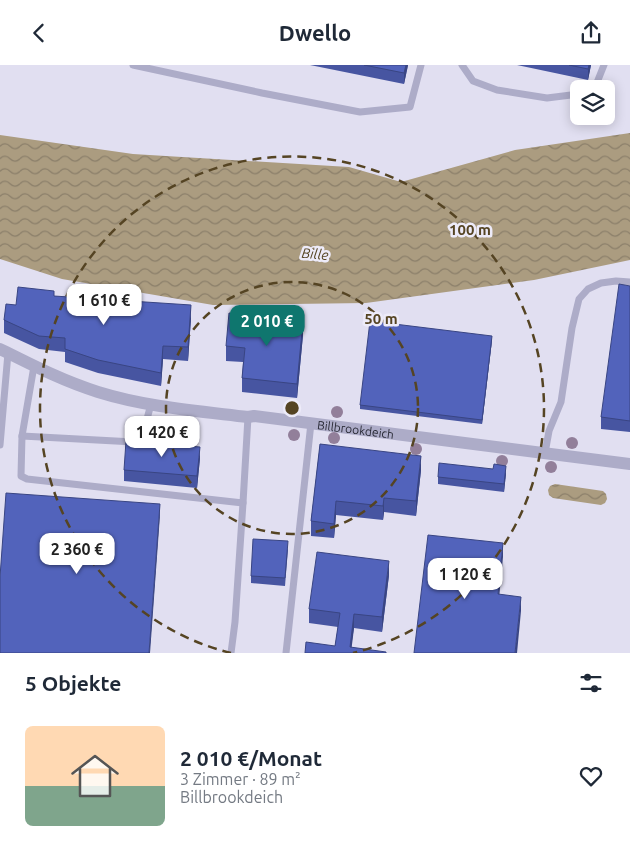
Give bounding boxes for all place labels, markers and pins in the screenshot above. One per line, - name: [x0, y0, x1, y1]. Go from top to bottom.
- pin: 1 610 €: [58, 283, 150, 326]
- pin: 2 010 €: [221, 305, 313, 347]
- centre of rings: [283, 399, 301, 417]
- pin: 1 420 €: [116, 415, 208, 458]
- pin: 2 360 €: [31, 533, 123, 575]
- pin: 1 120 €: [419, 557, 511, 600]

